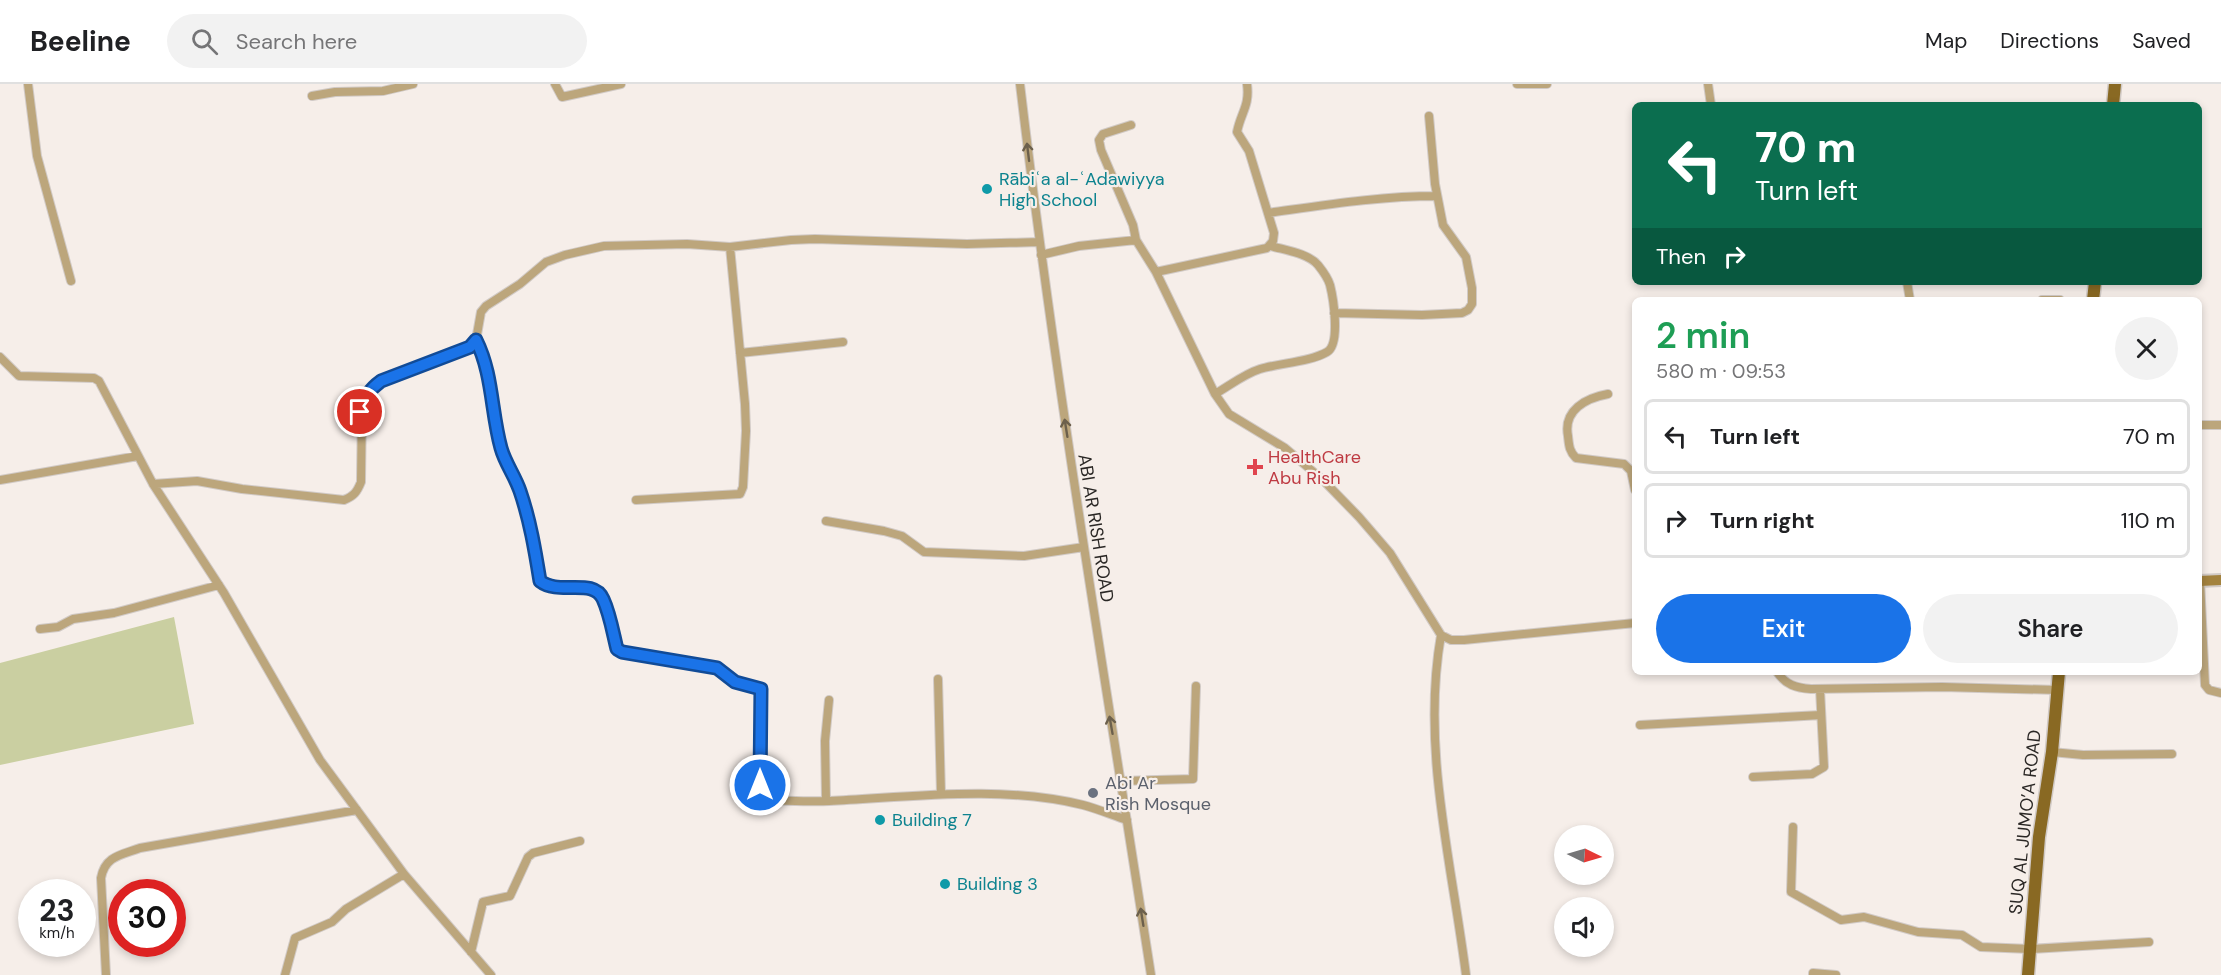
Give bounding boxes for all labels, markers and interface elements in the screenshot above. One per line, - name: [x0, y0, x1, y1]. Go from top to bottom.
- search box: [167, 14, 587, 68]
- text: Beeline: [30, 23, 131, 60]
- icon: search: [188, 25, 221, 58]
- text: Search here: [236, 27, 357, 56]
- text: Map: [1925, 27, 1967, 55]
- text: Directions: [2000, 27, 2099, 55]
- text: Saved: [2132, 27, 2191, 55]
- text: 70 m: [1755, 120, 1856, 175]
- icon: left: [1656, 126, 1734, 204]
- one-way arrow: [1022, 142, 1033, 162]
- place label: Rābiʿa al-ʿAdawiyya High School: [999, 167, 1165, 212]
- text: Turn left: [1755, 173, 1858, 208]
- marker: Rābiʿa al-ʿAdawiyya High School: [980, 182, 994, 196]
- icon: right: [1718, 240, 1751, 273]
- text: Then: [1656, 242, 1706, 271]
- text: 2 min: [1656, 312, 1750, 359]
- button: close: [2115, 317, 2178, 380]
- text: 580 m · 09:53: [1656, 358, 1786, 384]
- pin: [334, 386, 385, 437]
- icon: arrive: [343, 395, 376, 428]
- one-way arrow: [1060, 419, 1071, 438]
- icon: left: [1659, 420, 1692, 453]
- text: Turn left: [1710, 422, 1800, 451]
- text: 70 m: [2123, 422, 2175, 451]
- place label: HealthCare Abu Rish: [1268, 445, 1361, 490]
- street label: ABI AR RISH ROAD: [1072, 452, 1120, 604]
- marker: HealthCare Abu Rish: [1246, 458, 1264, 476]
- icon: right: [1659, 504, 1692, 537]
- text: Turn right: [1710, 506, 1815, 535]
- text: 110 m: [2121, 506, 2175, 535]
- button: Exit: [1656, 594, 1911, 663]
- button: Share: [1923, 594, 2178, 663]
- one-way arrow: [1105, 715, 1116, 735]
- street label: SUQ AL JUMO’A ROAD: [2003, 728, 2047, 916]
- position arrow: [728, 753, 792, 817]
- place label: Abi Ar Rish Mosque: [1105, 771, 1211, 816]
- marker: Abi Ar Rish Mosque: [1086, 786, 1100, 800]
- place label: Building 7: [892, 808, 972, 832]
- marker: Building 7: [873, 813, 887, 827]
- north arrow: [1554, 825, 1614, 885]
- map controls: [1554, 825, 1614, 957]
- place label: Building 3: [957, 872, 1038, 896]
- marker: Building 3: [938, 877, 952, 891]
- speed limit sign: 30: [108, 879, 186, 957]
- text: 23: [39, 891, 75, 930]
- button: sound: [1554, 897, 1614, 957]
- one-way arrow: [1136, 908, 1147, 928]
- text: km/h: [39, 923, 75, 943]

